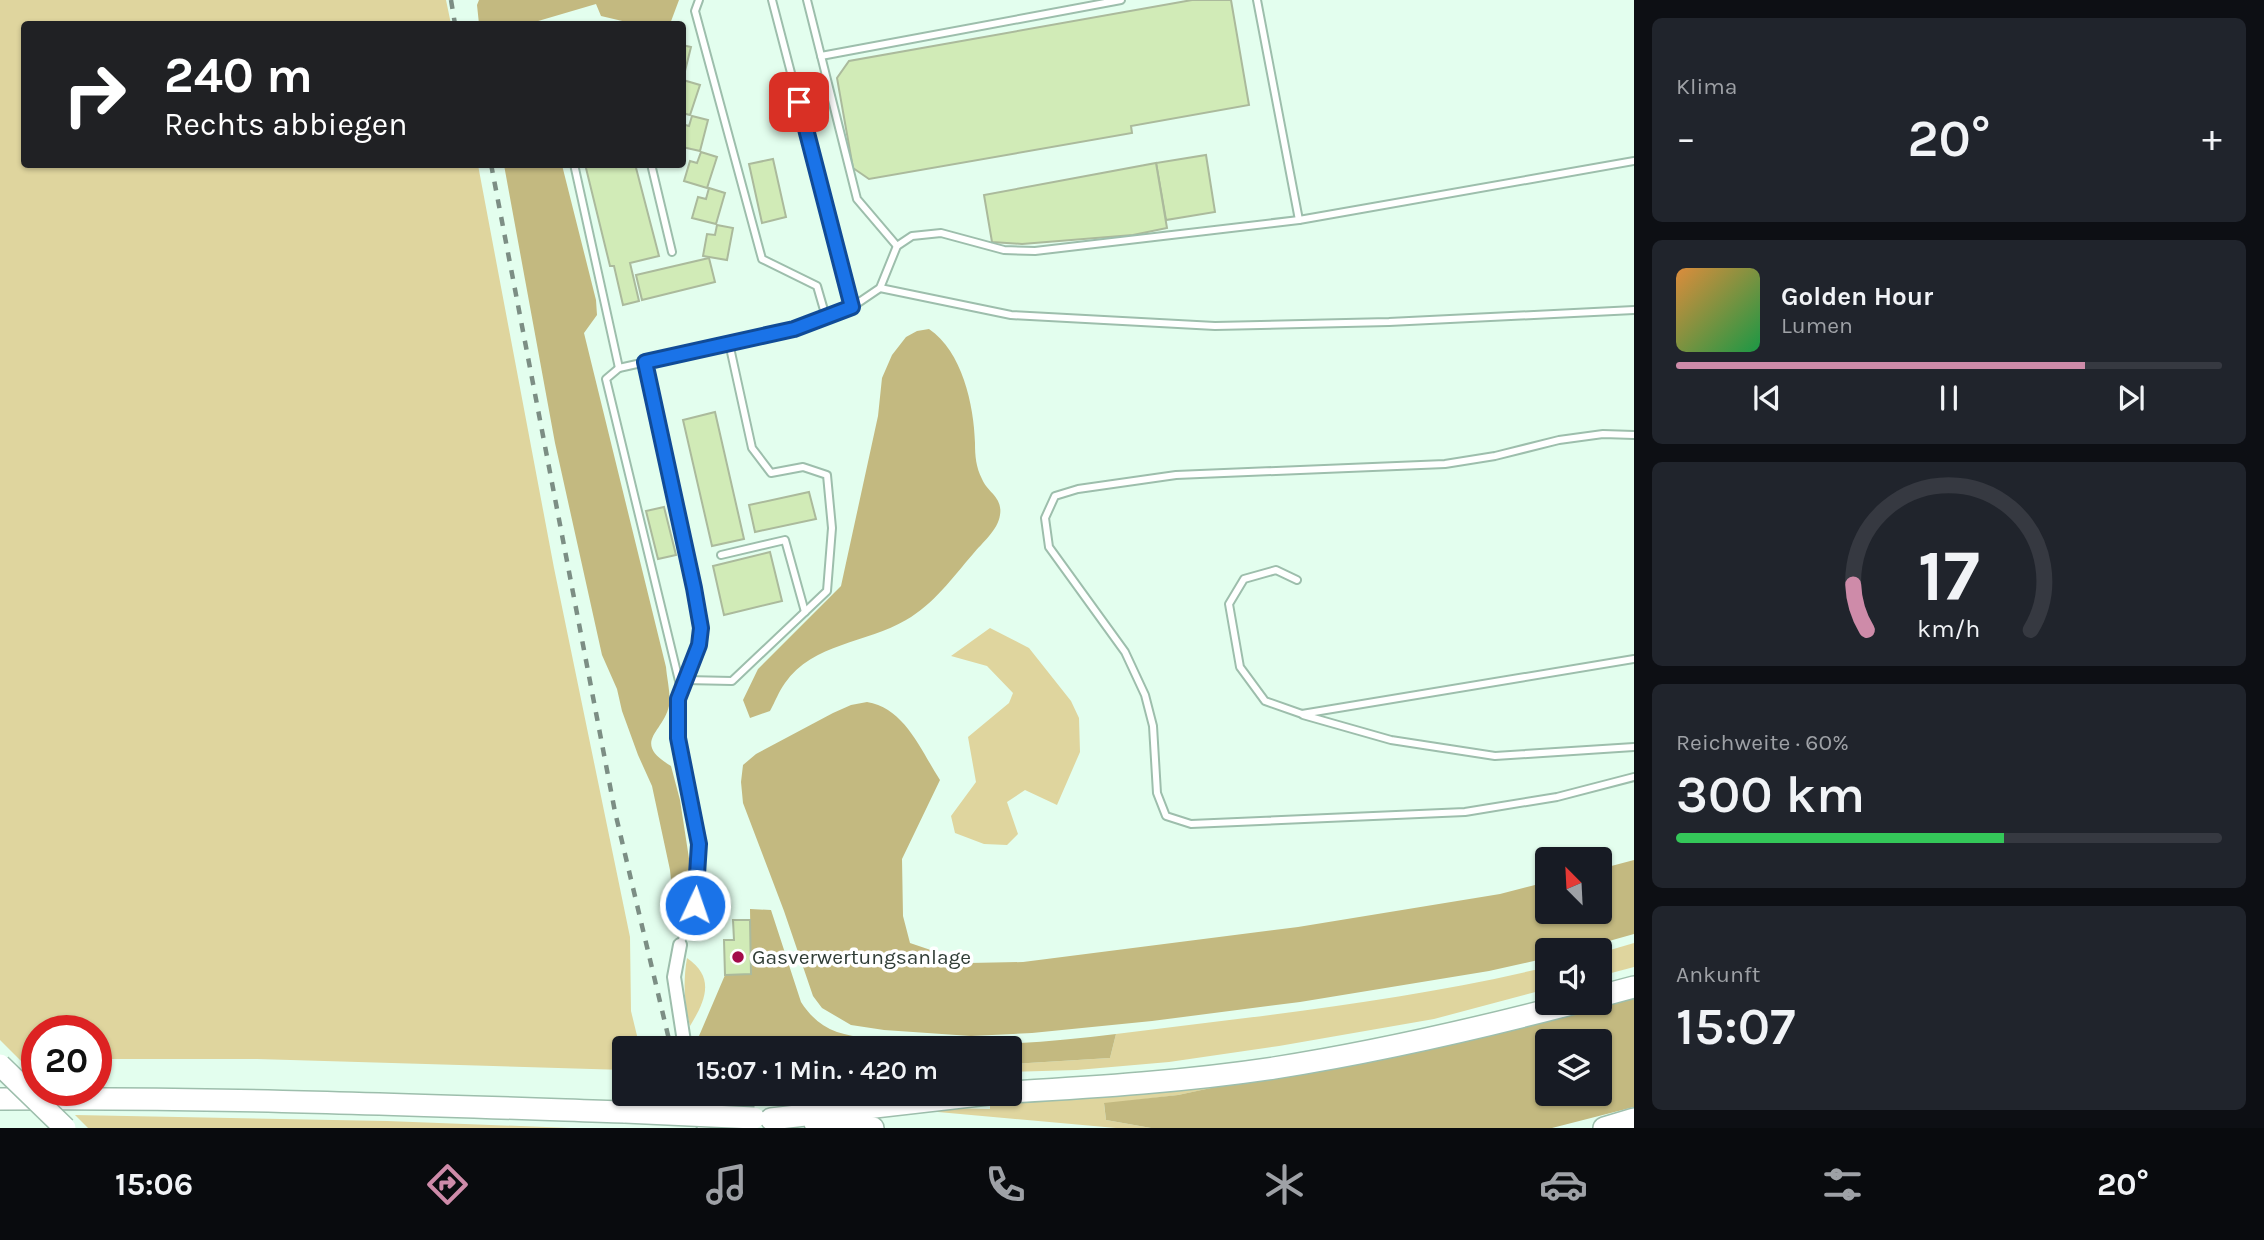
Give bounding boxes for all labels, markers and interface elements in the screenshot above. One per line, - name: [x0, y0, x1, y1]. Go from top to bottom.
- text: 240 m: [164, 47, 313, 104]
- icon: right: [49, 49, 140, 140]
- pin: [769, 72, 829, 132]
- text: Klima: [1676, 73, 1737, 100]
- icon: arrive: [780, 83, 818, 121]
- text: Rechts abbiegen: [164, 106, 408, 143]
- text: 20°: [1908, 108, 1990, 169]
- text: −: [1676, 116, 1696, 161]
- text: +: [2202, 116, 2222, 161]
- text: Golden Hour: [1781, 281, 1933, 312]
- text: Lumen: [1781, 312, 1853, 339]
- icon: previous: [1748, 379, 1786, 417]
- icon: pause: [1930, 379, 1968, 417]
- icon: next: [2112, 379, 2150, 417]
- text: 17: [1918, 533, 1980, 618]
- text: km/h: [1917, 614, 1981, 643]
- text: Reichweite · 60%: [1676, 729, 1849, 756]
- text: 300 km: [1676, 764, 1865, 825]
- north arrow: [1535, 847, 1612, 924]
- map controls: [1535, 847, 1612, 1106]
- position arrow: [658, 868, 732, 942]
- button: sound: [1535, 938, 1612, 1015]
- place label: Gasverwertungsanlage: [752, 945, 971, 969]
- marker: Gasverwertungsanlage: [730, 949, 746, 965]
- text: Ankunft: [1676, 961, 1760, 988]
- text: 15:07: [1676, 996, 1795, 1057]
- speed limit sign: 20: [21, 1015, 112, 1106]
- button: layers: [1535, 1029, 1612, 1106]
- text: 15:07 · 1 Min. · 420 m: [696, 1055, 938, 1086]
- icon: directions: [423, 1160, 472, 1209]
- icon: music: [702, 1160, 751, 1209]
- icon: phone: [981, 1160, 1030, 1209]
- icon: climate: [1260, 1160, 1309, 1209]
- icon: car: [1539, 1160, 1588, 1209]
- icon: filters: [1818, 1160, 1867, 1209]
- text: 15:06: [115, 1166, 193, 1203]
- text: 20°: [2097, 1166, 2149, 1203]

